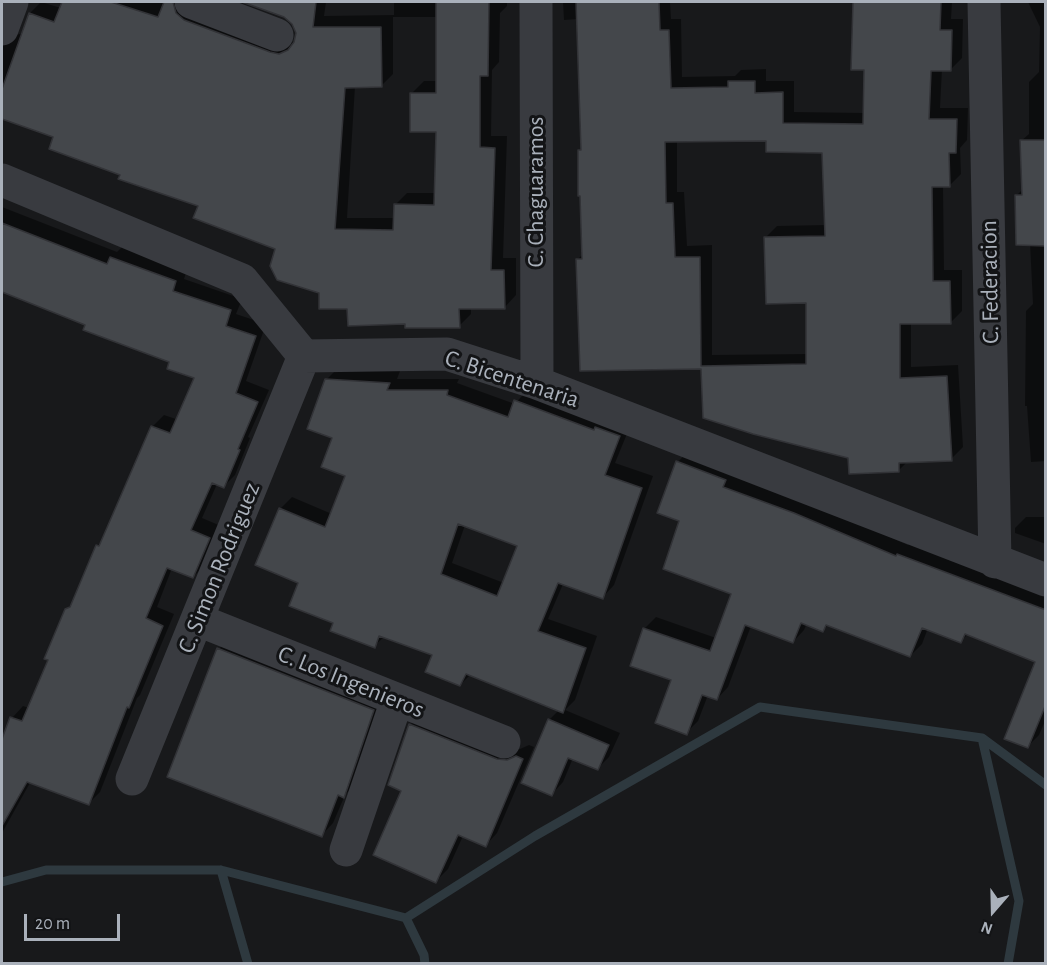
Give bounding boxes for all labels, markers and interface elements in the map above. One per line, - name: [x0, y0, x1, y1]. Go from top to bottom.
- street label: C. Chaguaramos: [522, 117, 550, 267]
- street label: C. Federacion: [975, 220, 1005, 344]
- street label: C. Bicentenaria: [441, 344, 583, 414]
- street label: C. Simon Rodriguez: [172, 479, 266, 657]
- street label: C. Los Ingenieros: [274, 640, 428, 724]
- north arrow: [963, 881, 1023, 941]
- scale bar: [27, 902, 123, 940]
- text: 20 m: [35, 915, 70, 933]
- text: N: [979, 918, 995, 937]

